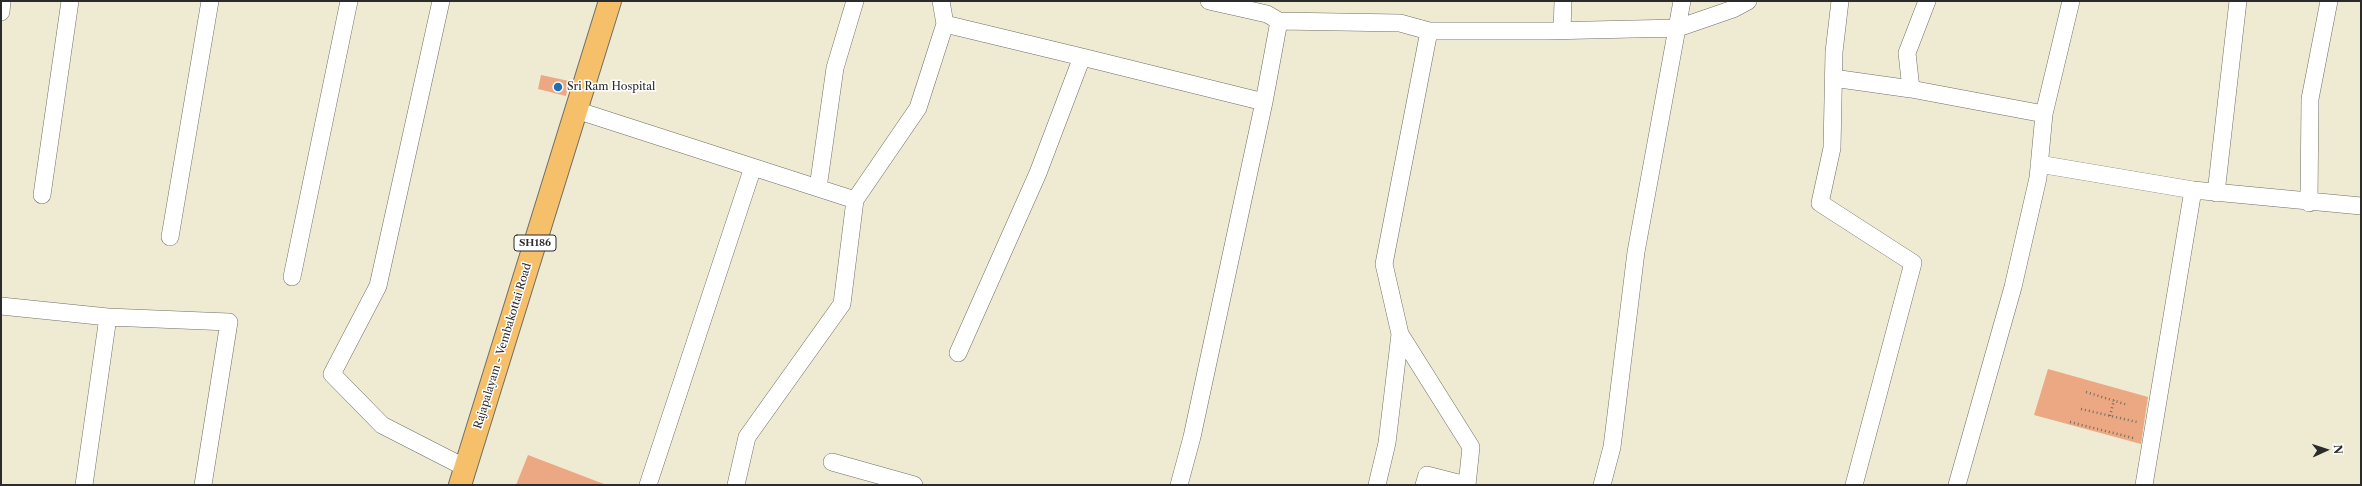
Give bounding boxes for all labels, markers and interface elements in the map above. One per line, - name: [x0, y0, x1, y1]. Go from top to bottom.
- place label: Sri Ram Hospital: [567, 80, 655, 94]
- marker: Sri Ram Hospital: [552, 81, 564, 93]
- road number: SH186: [514, 235, 556, 251]
- street label: Rajapalayam - Vembakottai Road: [471, 262, 535, 430]
- north arrow: [2306, 430, 2346, 470]
- text: N: [2331, 444, 2345, 455]

